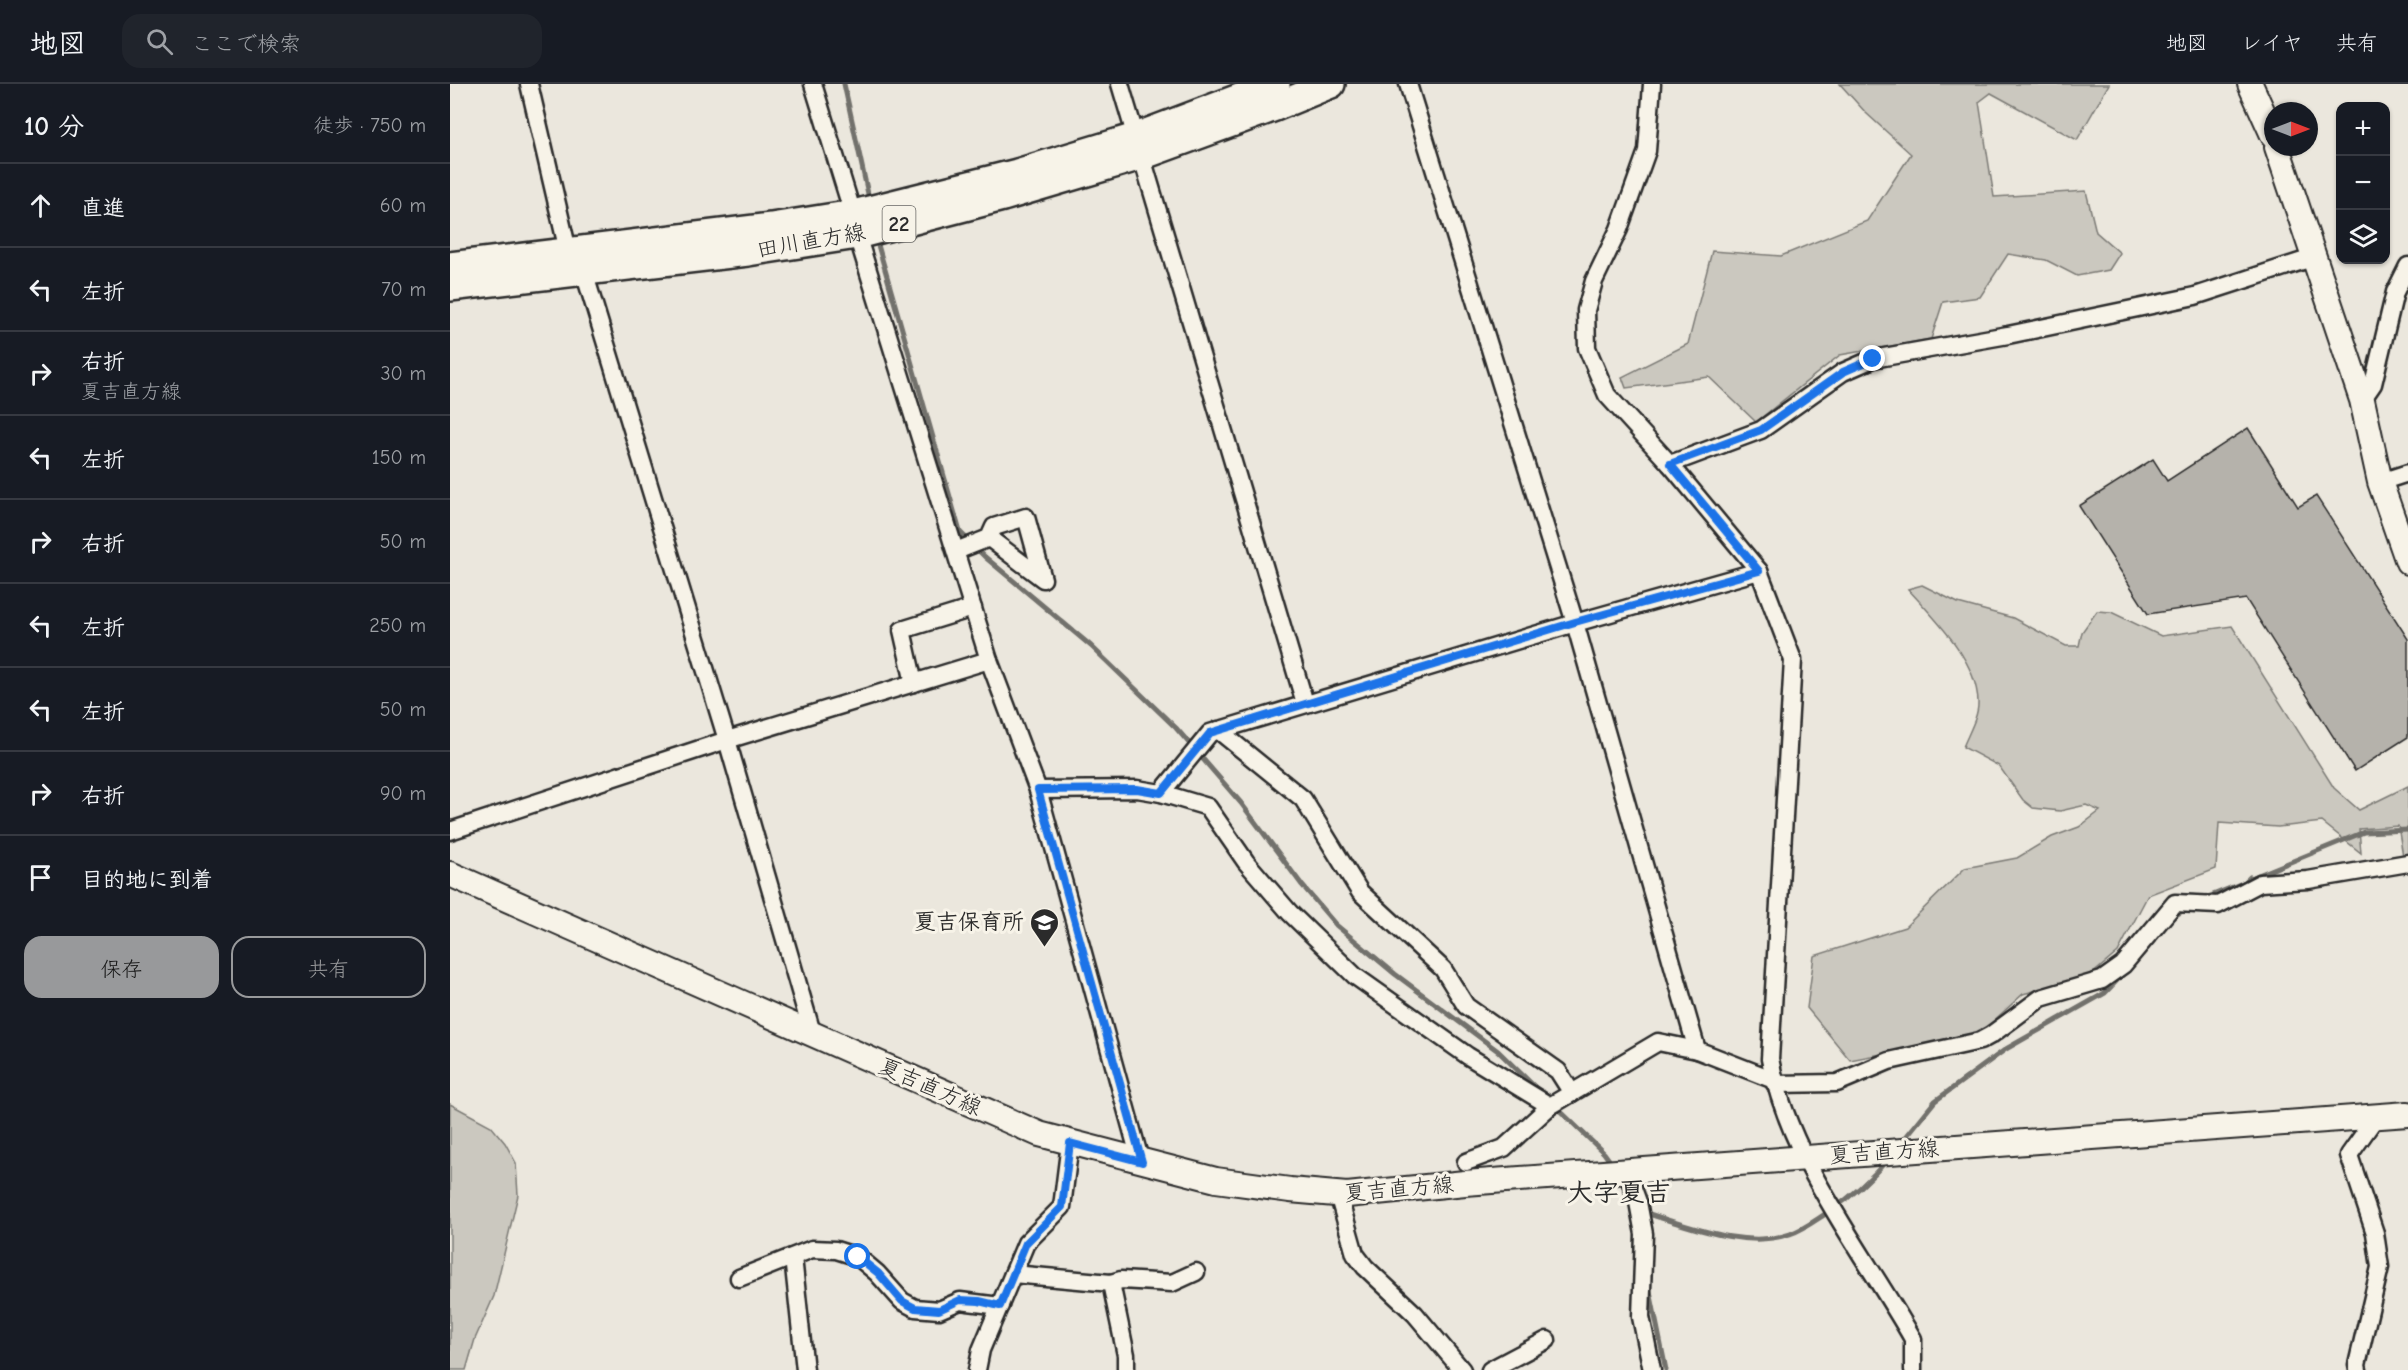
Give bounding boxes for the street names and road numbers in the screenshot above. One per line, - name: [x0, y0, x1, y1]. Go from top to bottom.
- road number: 22: [882, 206, 916, 242]
- street label: 田川直方線: [755, 219, 867, 263]
- street label: 夏吉直方線: [874, 1053, 986, 1121]
- street label: 夏吉直方線: [1828, 1135, 1940, 1169]
- street label: 夏吉直方線: [1343, 1171, 1455, 1207]

